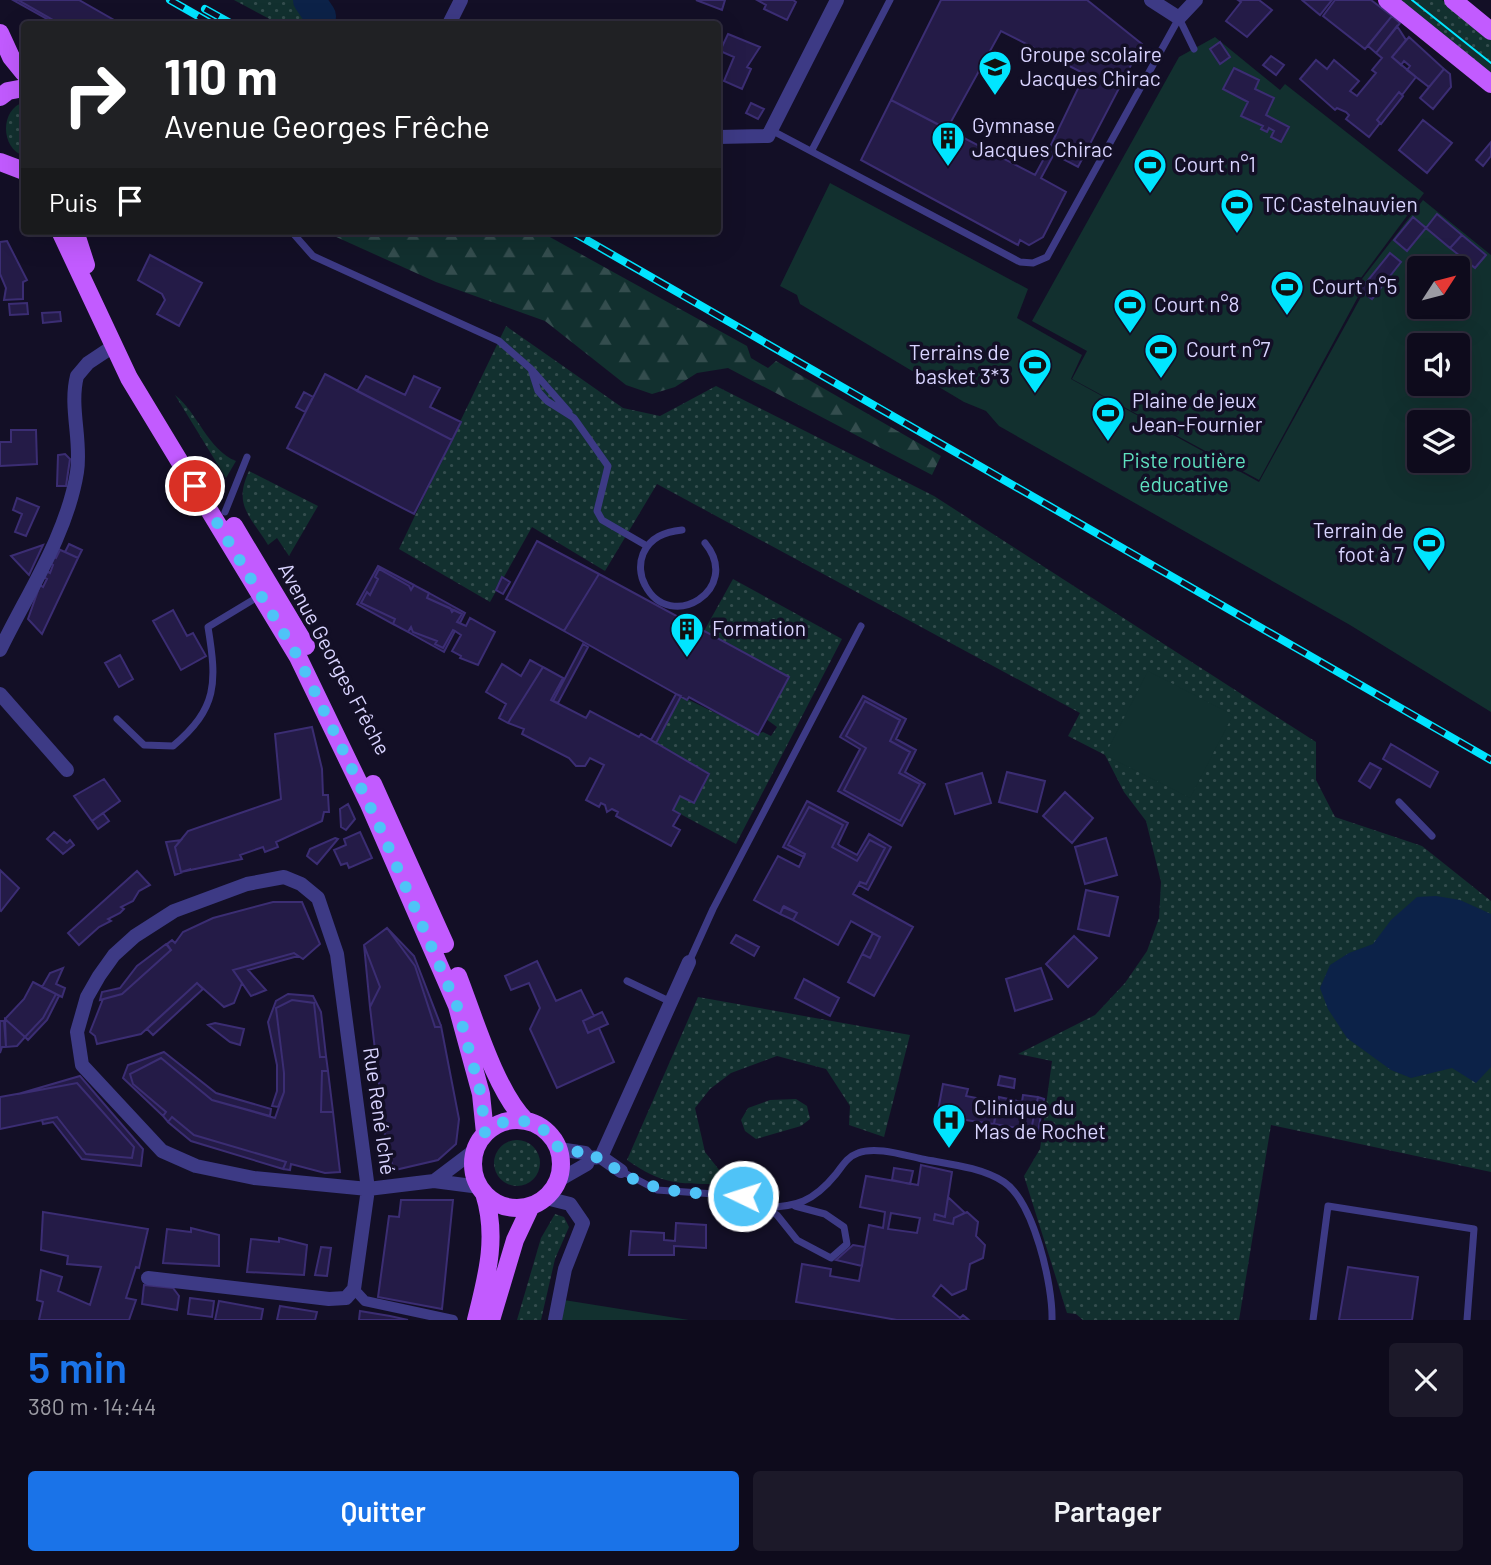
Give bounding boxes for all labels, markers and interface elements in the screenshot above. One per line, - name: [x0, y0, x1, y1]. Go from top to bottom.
- place label: Groupe scolaire Jacques Chirac: [1020, 41, 1162, 90]
- text: 110 m: [164, 46, 278, 105]
- school or university icon: Groupe scolaire Jacques Chirac: [976, 48, 1014, 97]
- icon: right: [49, 49, 140, 140]
- text: Avenue Georges Frêche: [164, 106, 490, 144]
- place label: Gymnase Jacques Chirac: [972, 112, 1113, 161]
- building icon: Gymnase Jacques Chirac: [929, 119, 967, 168]
- sports icon: Court n°1: [1131, 146, 1169, 195]
- place label: Court n°1: [1174, 151, 1256, 176]
- icon: arrive: [111, 182, 149, 220]
- text: Puis: [49, 186, 97, 217]
- sports icon: TC Castelnauvien: [1218, 186, 1256, 235]
- place label: TC Castelnauvien: [1262, 191, 1418, 216]
- north arrow: [1407, 256, 1470, 318]
- map controls: [1407, 256, 1470, 473]
- sports icon: Court n°5: [1268, 268, 1306, 317]
- place label: Court n°5: [1312, 273, 1397, 298]
- sports icon: Court n°8: [1111, 286, 1149, 335]
- place label: Court n°8: [1154, 291, 1239, 316]
- sports icon: Court n°7: [1142, 331, 1180, 380]
- button: sound: [1407, 333, 1470, 396]
- place label: Court n°7: [1186, 336, 1271, 361]
- place label: Terrains de basket 3*3: [909, 339, 1010, 388]
- sports icon: Terrains de basket 3*3: [1016, 346, 1054, 395]
- place label: Plaine de jeux Jean-Fournier: [1132, 387, 1263, 436]
- sports icon: Plaine de jeux Jean-Fournier: [1089, 394, 1127, 443]
- button: layers: [1407, 410, 1470, 473]
- park label: Piste routière éducative: [1122, 447, 1246, 496]
- pin: [165, 456, 225, 516]
- icon: arrive: [176, 467, 214, 505]
- place label: Terrain de foot à 7: [1313, 517, 1404, 566]
- sports icon: Terrain de foot à 7: [1410, 524, 1448, 573]
- street label: Avenue Georges Frêche: [274, 558, 397, 759]
- building icon: Formation: [668, 610, 706, 659]
- place label: Formation: [712, 615, 806, 640]
- street label: Rue René Iché: [359, 1045, 402, 1176]
- place label: Clinique du Mas de Rochet: [974, 1094, 1106, 1143]
- hospital icon: Clinique du Mas de Rochet: [930, 1101, 968, 1150]
- position arrow: [706, 1159, 780, 1233]
- text: 5 min: [28, 1341, 127, 1391]
- button: close: [1389, 1343, 1463, 1417]
- text: 380 m · 14:44: [28, 1392, 156, 1420]
- button: Quitter: [28, 1471, 739, 1551]
- button: Partager: [753, 1471, 1463, 1551]

